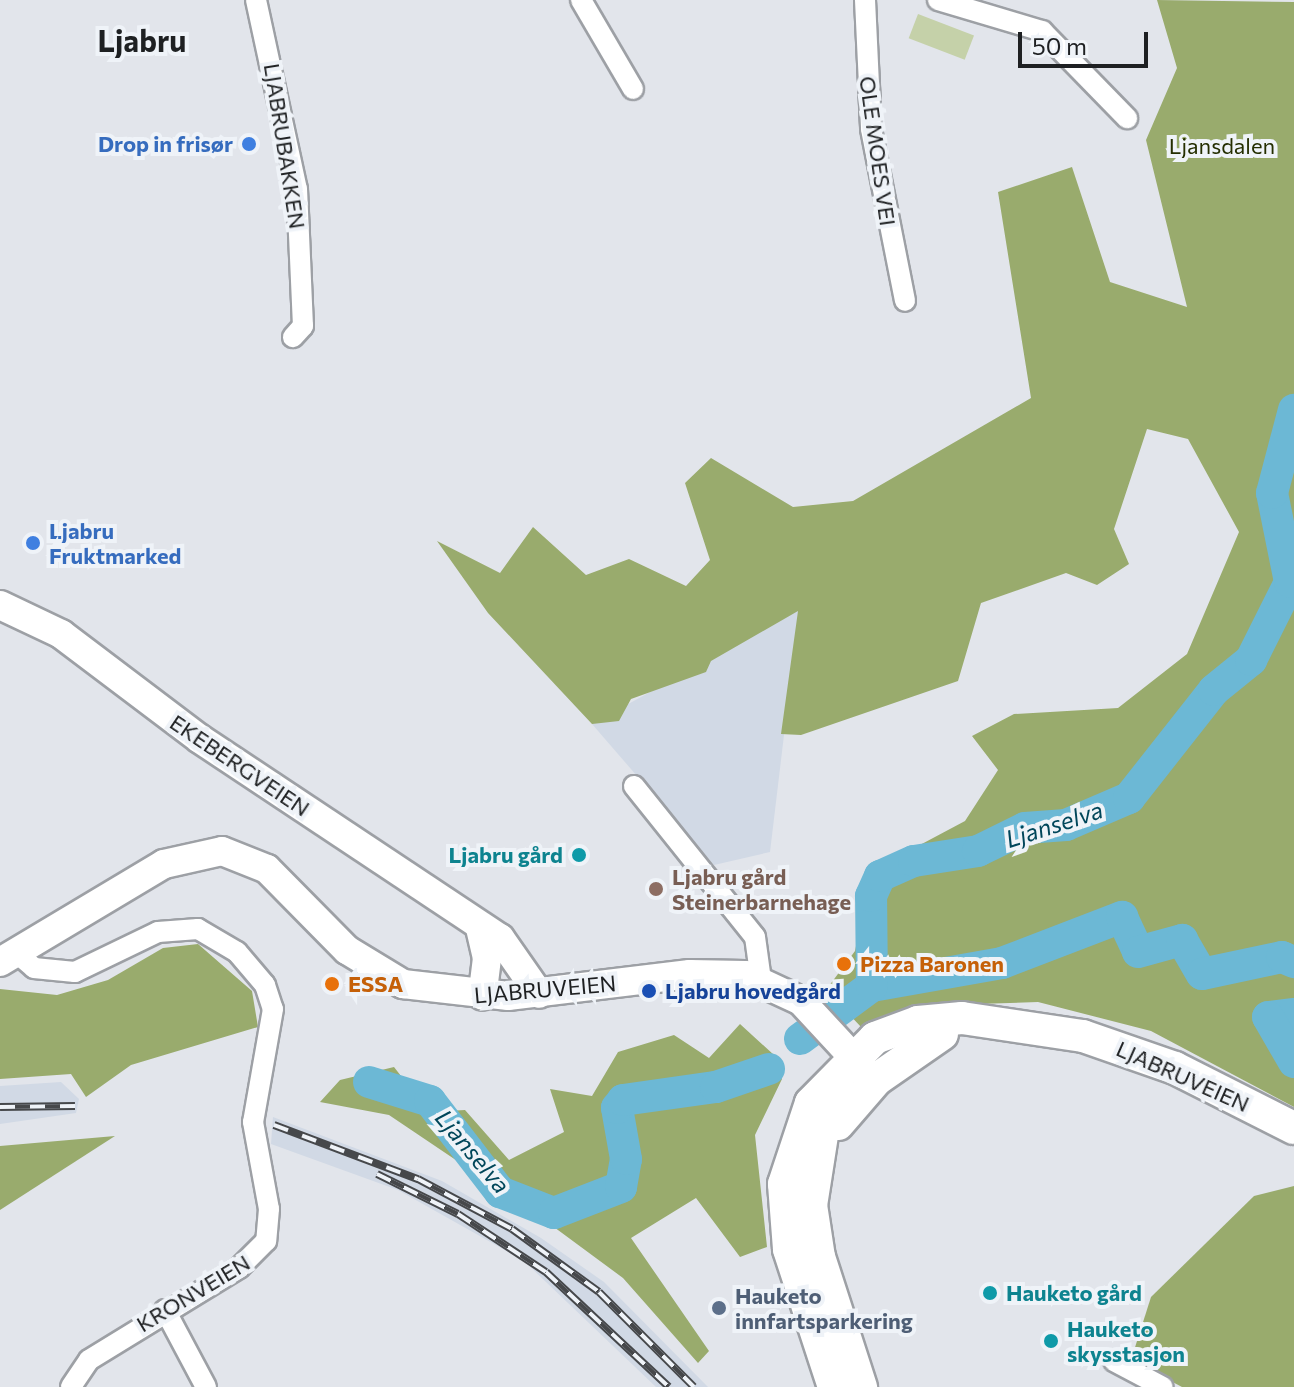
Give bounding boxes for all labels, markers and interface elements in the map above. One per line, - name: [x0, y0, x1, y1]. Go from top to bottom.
- scale bar: [1022, 16, 1152, 66]
- district label: Ljabru: [98, 22, 186, 58]
- text: 50 m: [1032, 31, 1087, 60]
- street label: LJABRUBAKKEN: [259, 61, 311, 231]
- street label: OLE MOES VEI: [854, 74, 902, 228]
- place label: Drop in frisør: [98, 131, 233, 157]
- park label: Ljansdalen: [1169, 133, 1275, 159]
- marker: Drop in frisør: [240, 135, 258, 153]
- place label: Ljabru Fruktmarked: [49, 517, 181, 568]
- marker: Ljabru Fruktmarked: [24, 534, 42, 552]
- street label: EKEBERGVEIEN: [165, 709, 315, 821]
- water label: Ljanselva: [1002, 795, 1106, 853]
- place label: Ljabru gård: [449, 842, 563, 868]
- marker: Ljabru gård: [570, 846, 588, 864]
- place label: Ljabru gård Steinerbarnehage: [672, 863, 851, 914]
- marker: Ljabru gård Steinerbarnehage: [647, 880, 665, 898]
- place label: Pizza Baronen: [860, 951, 1004, 977]
- marker: Pizza Baronen: [835, 955, 853, 973]
- street label: LJABRUVEIEN: [473, 970, 617, 1008]
- place label: ESSA: [348, 971, 403, 997]
- marker: ESSA: [323, 975, 341, 993]
- place label: Ljabru hovedgård: [665, 978, 841, 1004]
- marker: Ljabru hovedgård: [640, 982, 658, 1000]
- street label: LJABRUVEIEN: [1112, 1035, 1254, 1117]
- water label: Ljanselva: [430, 1103, 516, 1199]
- street label: KRONVEIEN: [131, 1249, 255, 1337]
- place label: Hauketo gård: [1006, 1280, 1142, 1306]
- place label: Hauketo innfartsparkering: [735, 1282, 913, 1334]
- marker: Hauketo gård: [981, 1284, 999, 1302]
- marker: Hauketo innfartsparkering: [710, 1299, 728, 1317]
- place label: Hauketo skysstasjon: [1067, 1315, 1185, 1366]
- marker: Hauketo skysstasjon: [1042, 1332, 1060, 1350]

